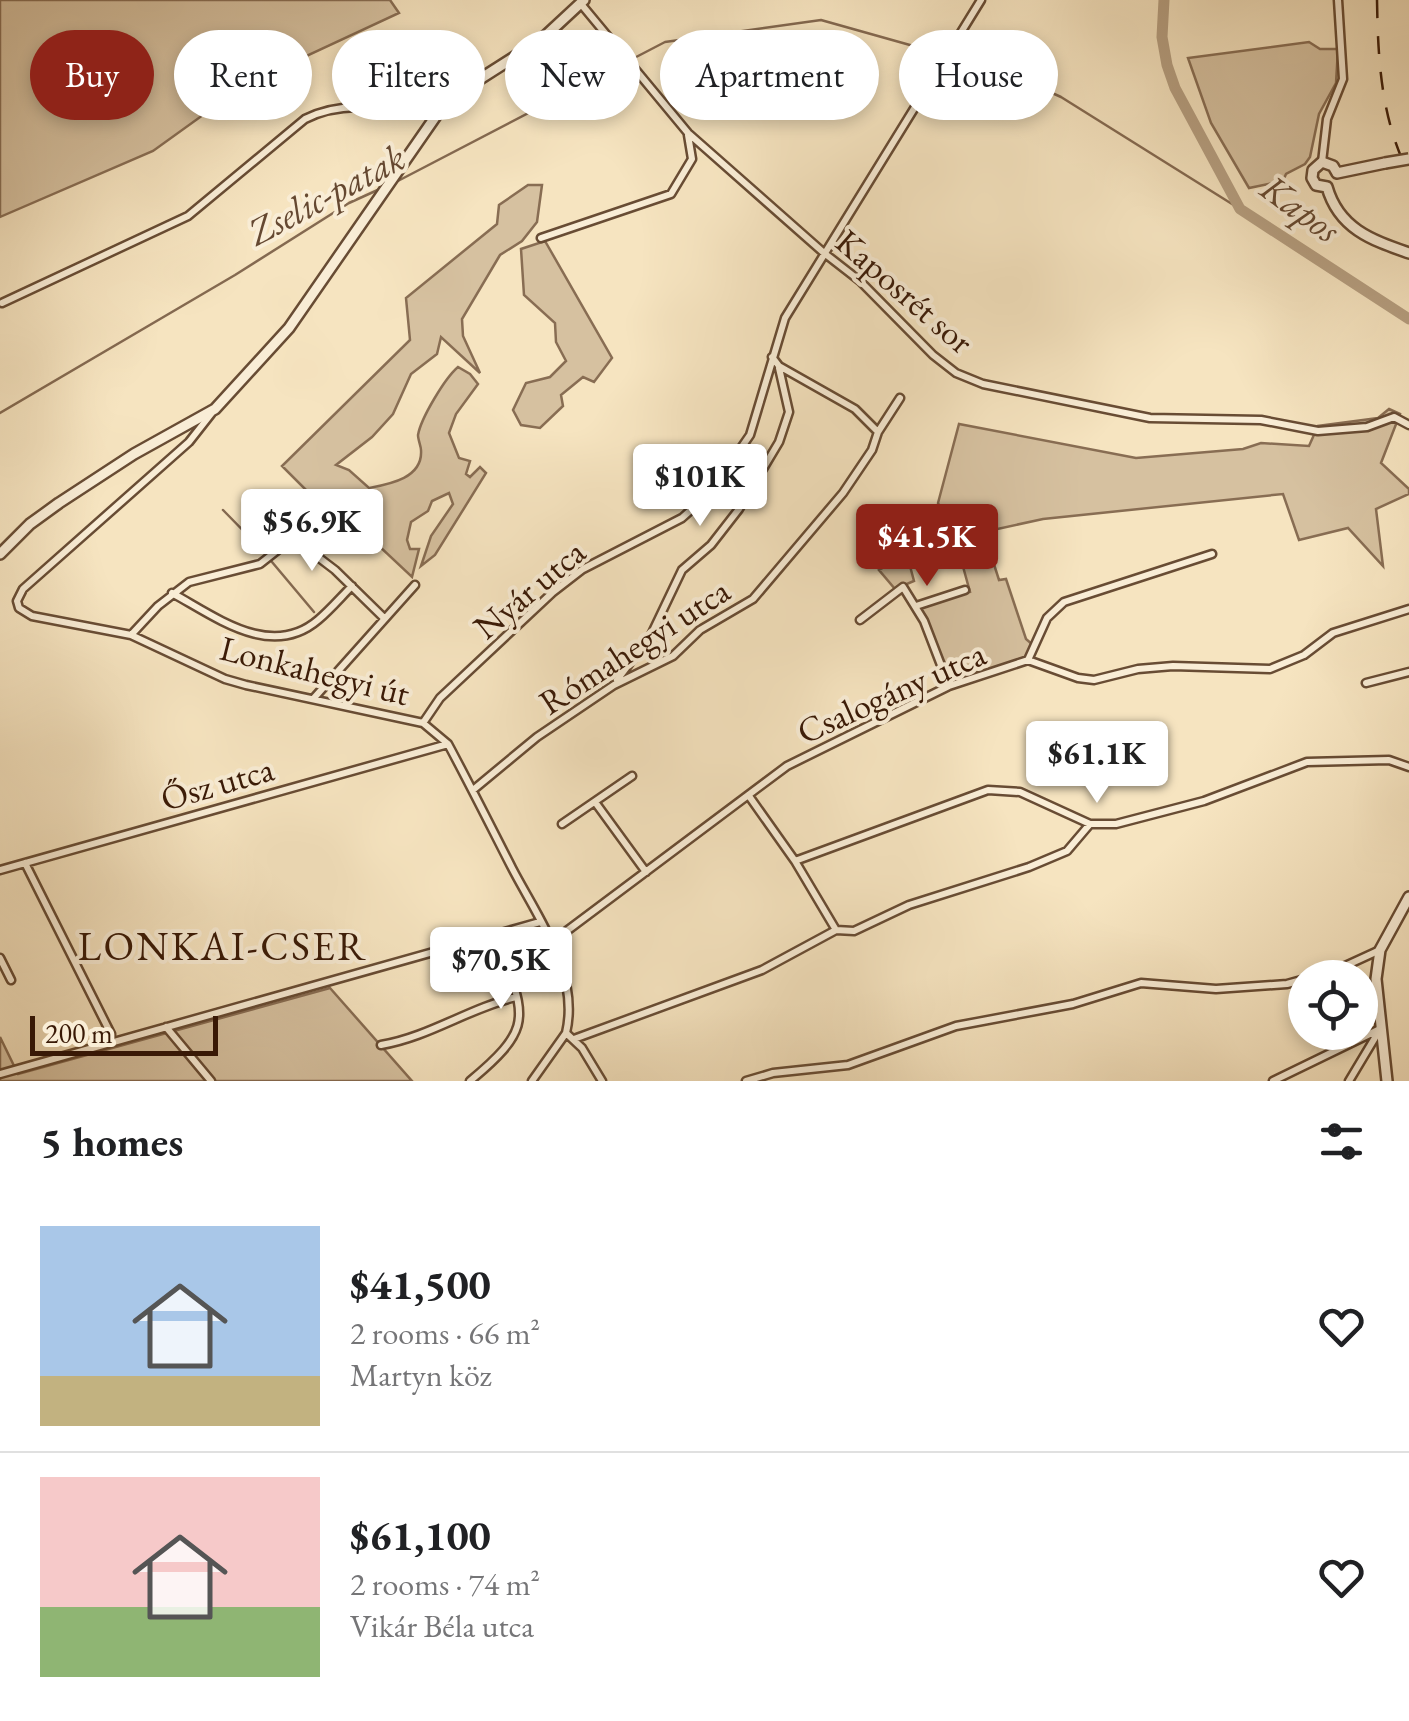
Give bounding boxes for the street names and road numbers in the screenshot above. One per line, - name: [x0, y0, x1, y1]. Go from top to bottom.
- street label: Kaposrét sor: [827, 219, 983, 363]
- street label: Nyár utca: [464, 529, 594, 649]
- street label: Rómahegyi utca: [530, 568, 738, 724]
- street label: Lonkahegyi út: [215, 625, 415, 715]
- street label: Csalogány utca: [790, 630, 992, 754]
- street label: Ősz utca: [155, 745, 279, 821]

